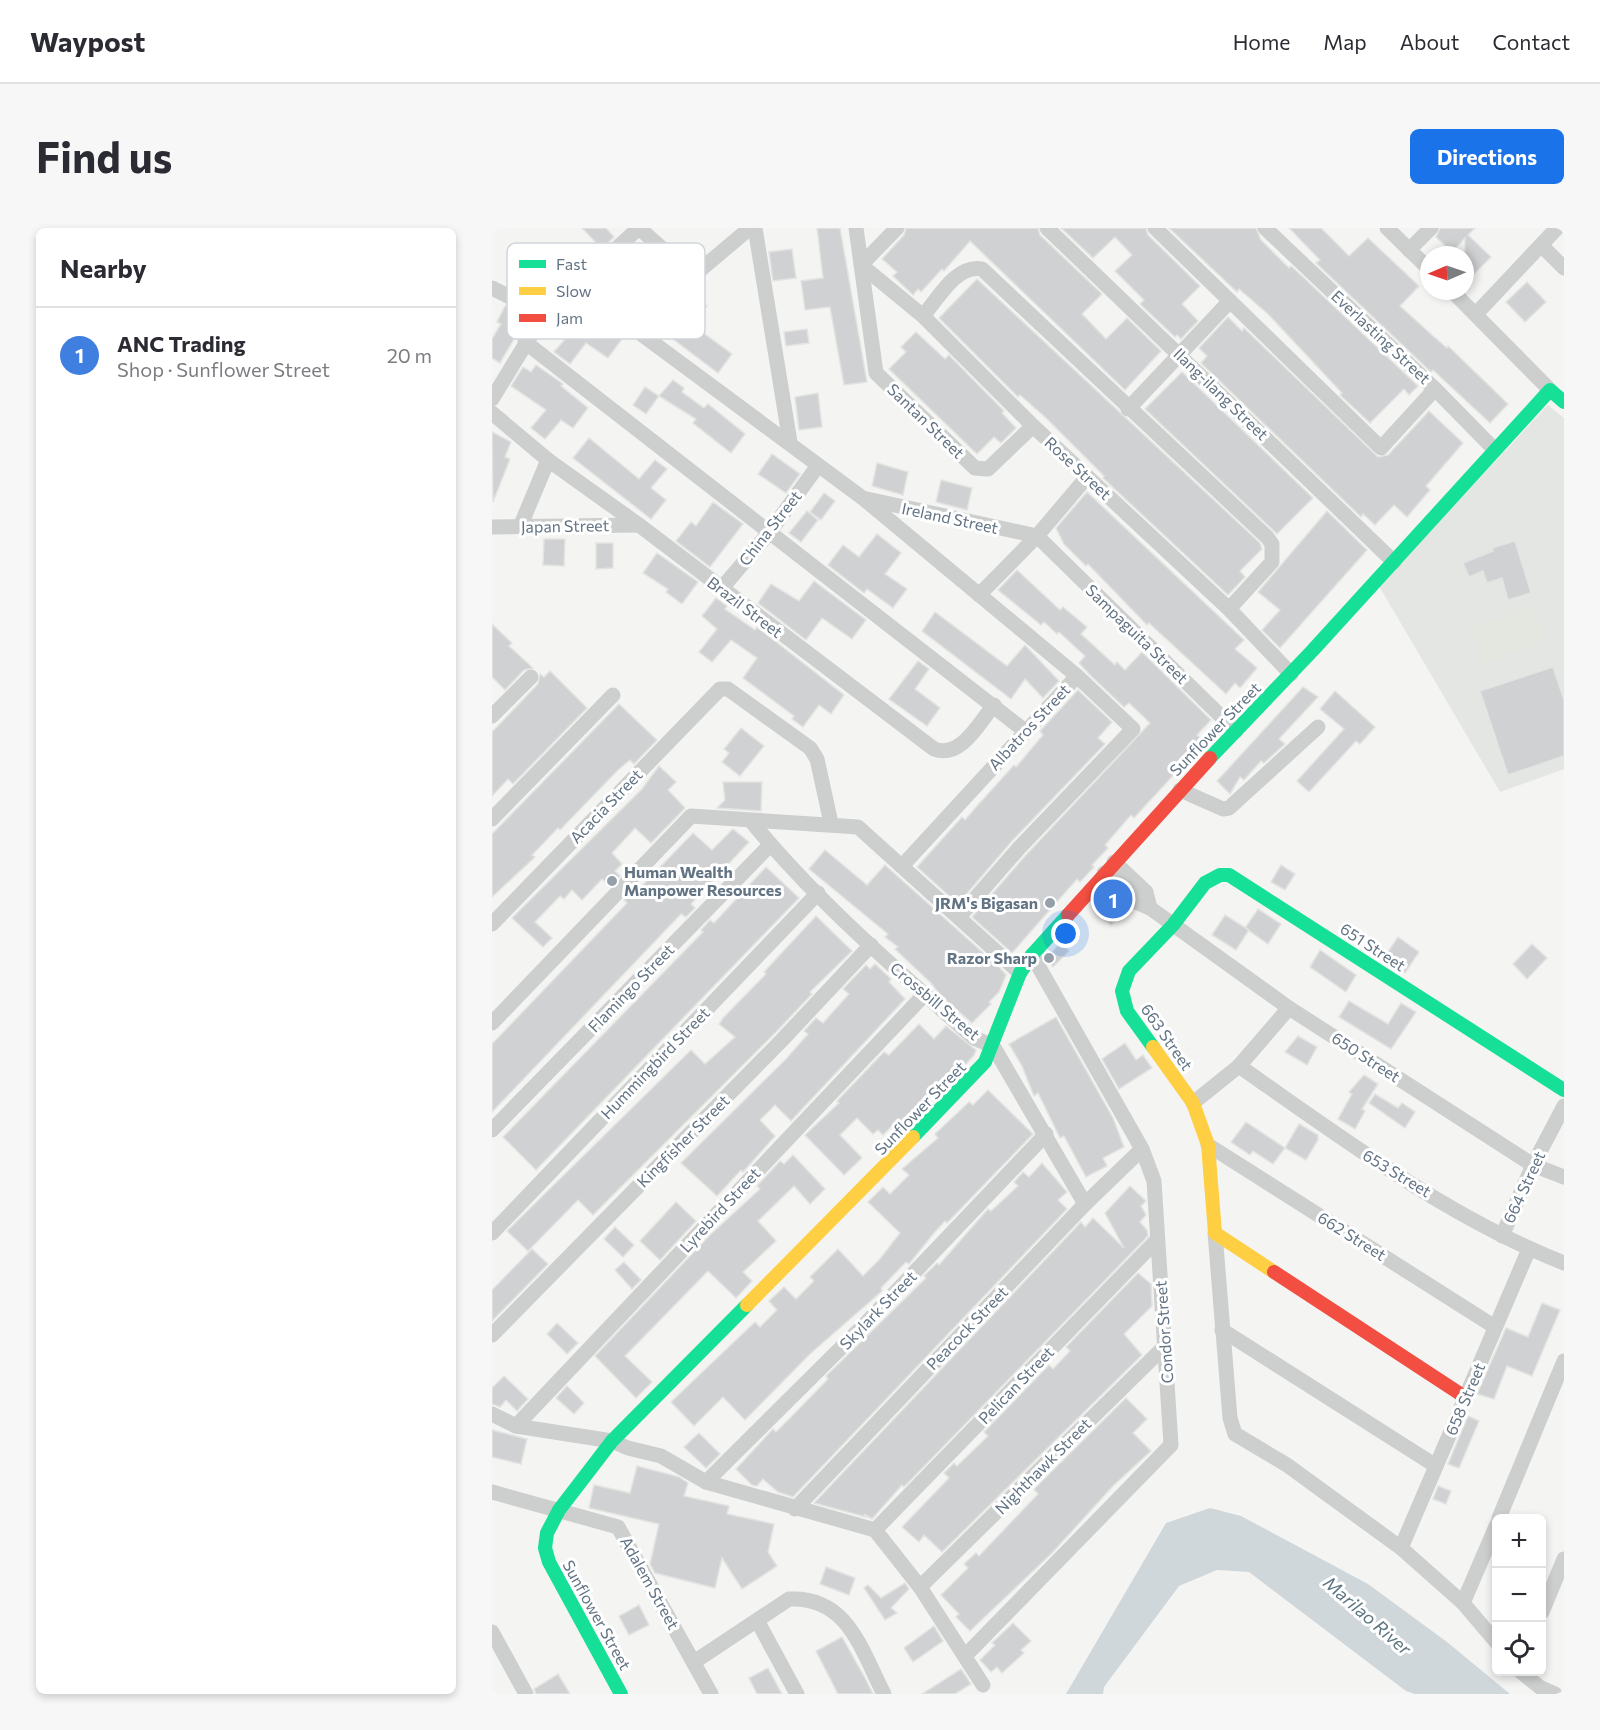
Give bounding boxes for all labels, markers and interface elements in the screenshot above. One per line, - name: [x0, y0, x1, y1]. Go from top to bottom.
- text: Waypost: [30, 24, 145, 58]
- text: Home: [1233, 29, 1290, 54]
- text: Map: [1323, 29, 1367, 54]
- text: About: [1400, 29, 1459, 54]
- text: Contact: [1492, 29, 1570, 54]
- button: Directions: [1410, 129, 1564, 184]
- text: Find us: [36, 130, 172, 182]
- legend: [507, 243, 705, 339]
- north arrow: [1420, 246, 1474, 300]
- text: Nearby: [60, 252, 147, 283]
- text: Fast: [556, 254, 587, 273]
- text: Slow: [556, 281, 592, 300]
- street label: Everlasting Street: [1328, 286, 1435, 388]
- text: Jam: [556, 308, 583, 327]
- text: ANC Trading: [117, 330, 246, 357]
- text: 1: [75, 343, 84, 367]
- text: 20 m: [387, 343, 432, 367]
- street label: Ilang-ilang Street: [1170, 344, 1273, 444]
- text: Shop · Sunflower Street: [117, 357, 330, 381]
- street label: Santan Street: [884, 379, 969, 462]
- street label: Rose Street: [1041, 432, 1116, 503]
- street label: China Street: [734, 486, 805, 569]
- street label: Ireland Street: [900, 498, 1001, 537]
- street label: Japan Street: [521, 515, 610, 536]
- street label: Brazil Street: [704, 572, 787, 641]
- street label: Sampaguita Street: [1082, 580, 1193, 687]
- street label: Sunflower Street: [1165, 678, 1264, 779]
- street label: Albatros Street: [984, 679, 1074, 774]
- street label: Acacia Street: [566, 764, 646, 847]
- place label: Human Wealth Manpower Resources: [624, 862, 782, 899]
- marker: Human Wealth Manpower Resources: [605, 874, 619, 888]
- pin: 1: [1094, 876, 1132, 922]
- place label: JRM's Bigasan: [935, 893, 1038, 912]
- marker: JRM's Bigasan: [1043, 896, 1057, 910]
- street label: 651 Street: [1337, 918, 1410, 975]
- your location: [1051, 919, 1080, 948]
- street label: Flamingo Street: [584, 939, 678, 1036]
- place label: Razor Sharp: [947, 948, 1037, 967]
- marker: Razor Sharp: [1042, 951, 1056, 965]
- street label: Crossbill Street: [887, 958, 984, 1044]
- street label: 663 Street: [1138, 1000, 1197, 1074]
- street label: Hummingbird Street: [596, 1003, 713, 1122]
- street label: 650 Street: [1329, 1027, 1404, 1086]
- street label: Sunflower Street: [870, 1057, 969, 1158]
- street label: Kingfisher Street: [633, 1090, 733, 1191]
- street label: 653 Street: [1360, 1145, 1435, 1201]
- street label: 664 Street: [1499, 1147, 1549, 1226]
- street label: Lyrebird Street: [676, 1163, 764, 1256]
- street label: 662 Street: [1315, 1207, 1390, 1264]
- street label: Skylark Street: [835, 1266, 920, 1353]
- street label: Condor Street: [1150, 1279, 1177, 1384]
- street label: Peacock Street: [922, 1282, 1012, 1373]
- street label: Pelican Street: [974, 1342, 1058, 1427]
- street label: 658 Street: [1441, 1359, 1488, 1438]
- street label: Nighthawk Street: [991, 1413, 1095, 1518]
- map controls: [1492, 1514, 1546, 1676]
- button: +: [1492, 1514, 1546, 1568]
- street label: Adalem Street: [617, 1533, 684, 1633]
- street label: Sunflower Street: [559, 1556, 636, 1673]
- button: −: [1492, 1568, 1546, 1622]
- water label: Marilao River: [1319, 1571, 1417, 1660]
- button: locate: [1492, 1622, 1546, 1676]

